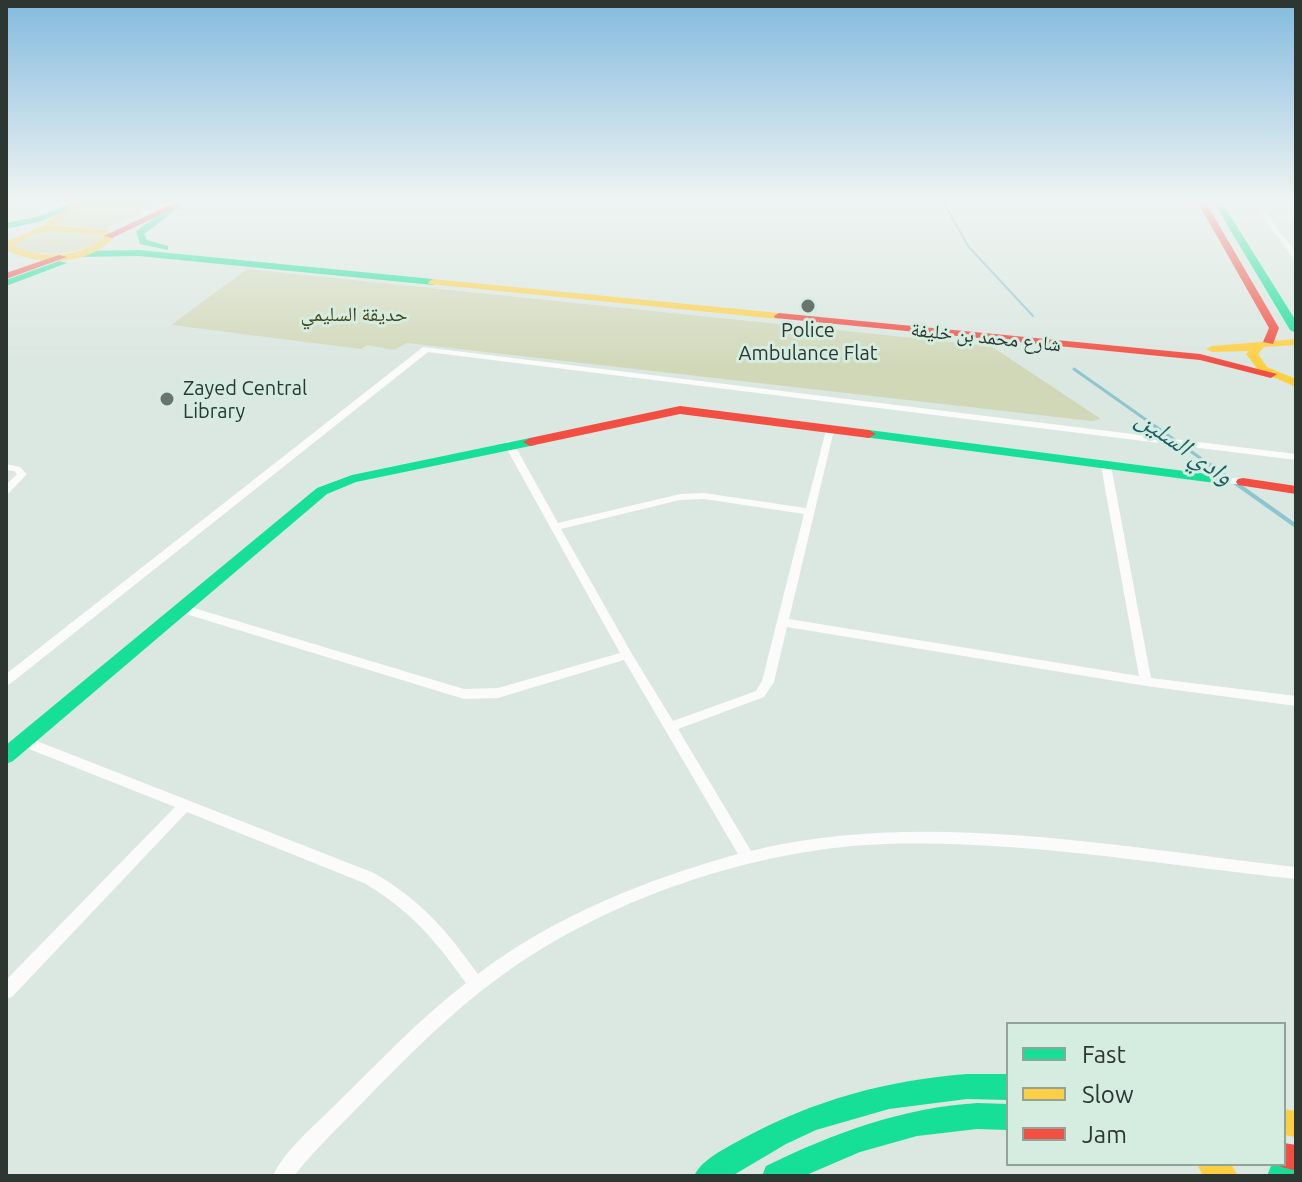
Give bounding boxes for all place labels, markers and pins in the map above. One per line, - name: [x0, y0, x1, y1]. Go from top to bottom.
- marker: Police Ambulance Flat: [799, 297, 817, 315]
- place label: Police Ambulance Flat: [738, 318, 878, 365]
- place label: Zayed Central Library: [183, 376, 307, 423]
- marker: Zayed Central Library: [158, 390, 176, 408]

